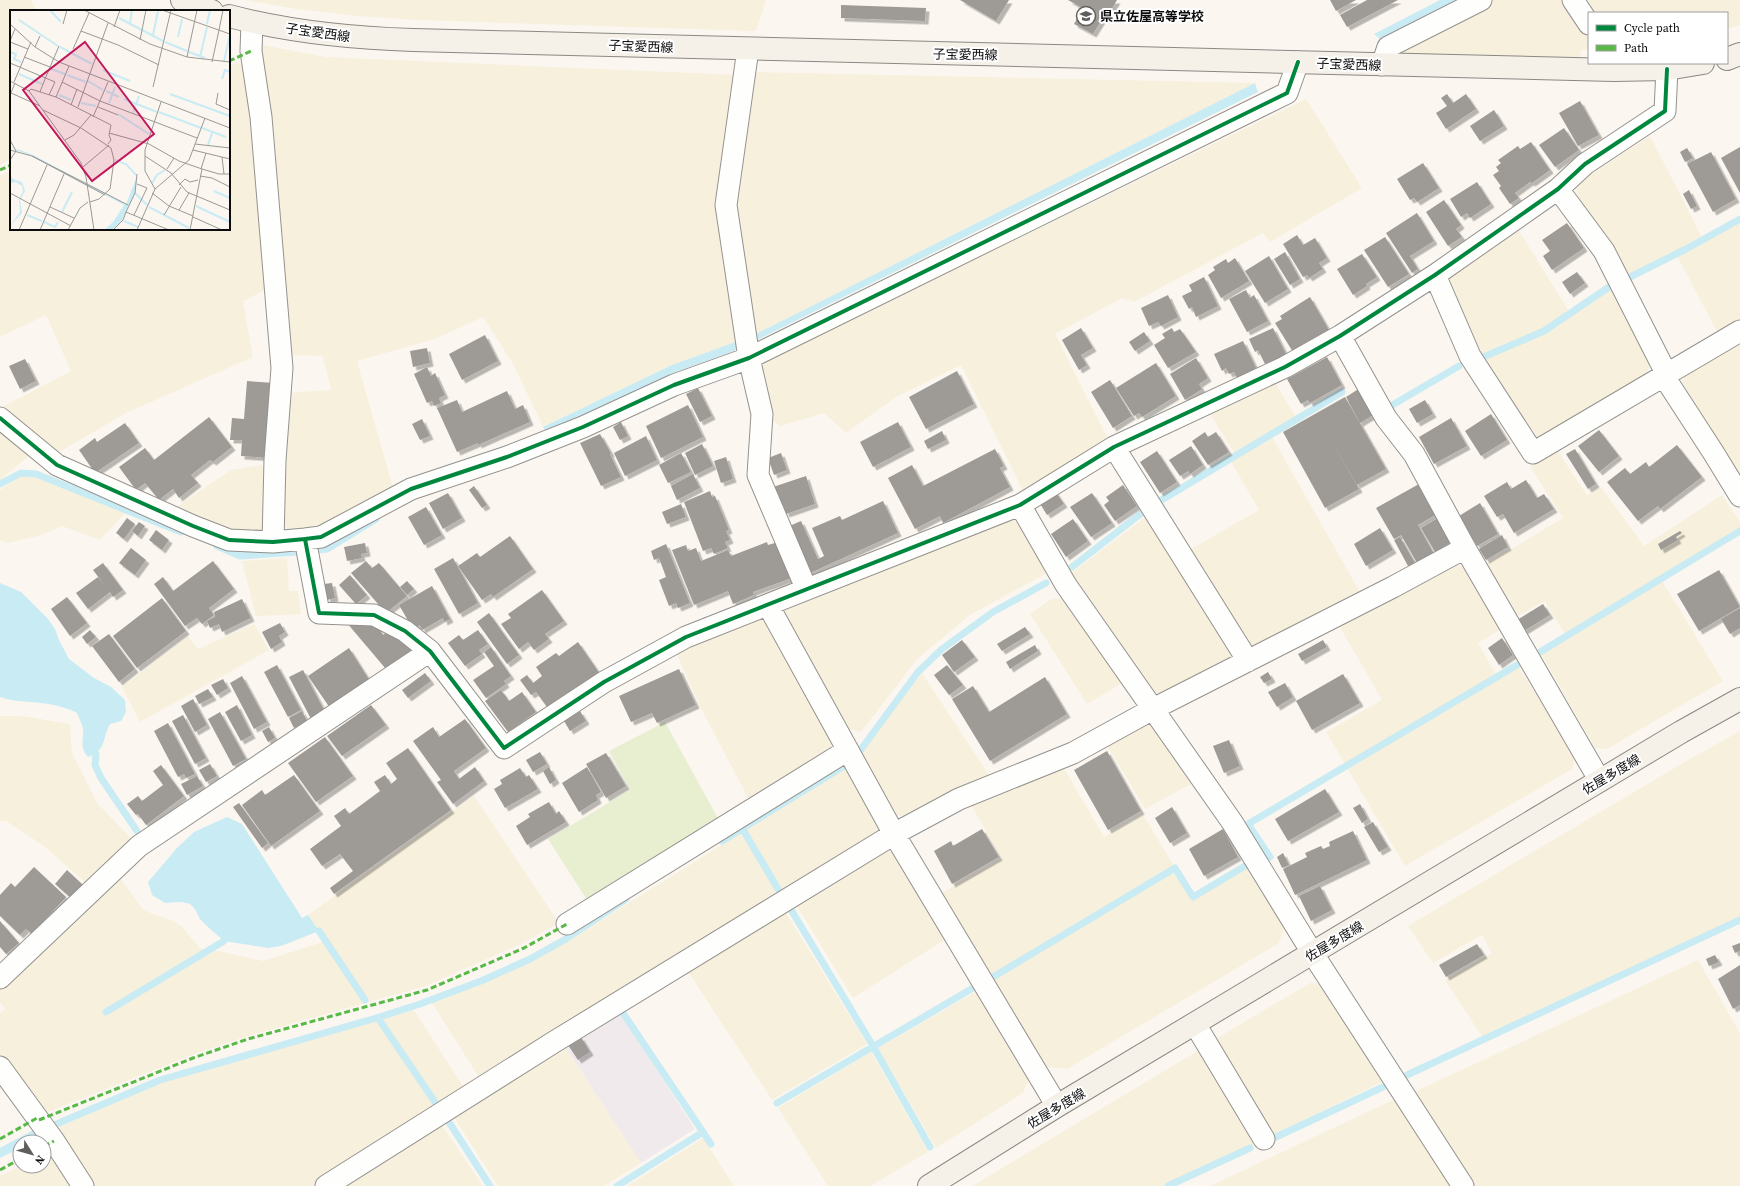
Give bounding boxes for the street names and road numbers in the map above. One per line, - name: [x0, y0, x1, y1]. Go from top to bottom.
- street label: 子宝愛西線: [285, 20, 351, 45]
- street label: 子宝愛西線: [608, 37, 674, 56]
- street label: 子宝愛西線: [932, 45, 998, 64]
- street label: 子宝愛西線: [1316, 55, 1382, 74]
- street label: 佐屋多度線: [1579, 750, 1643, 798]
- street label: 佐屋多度線: [1302, 917, 1366, 965]
- street label: 佐屋多度線: [1024, 1084, 1088, 1132]

